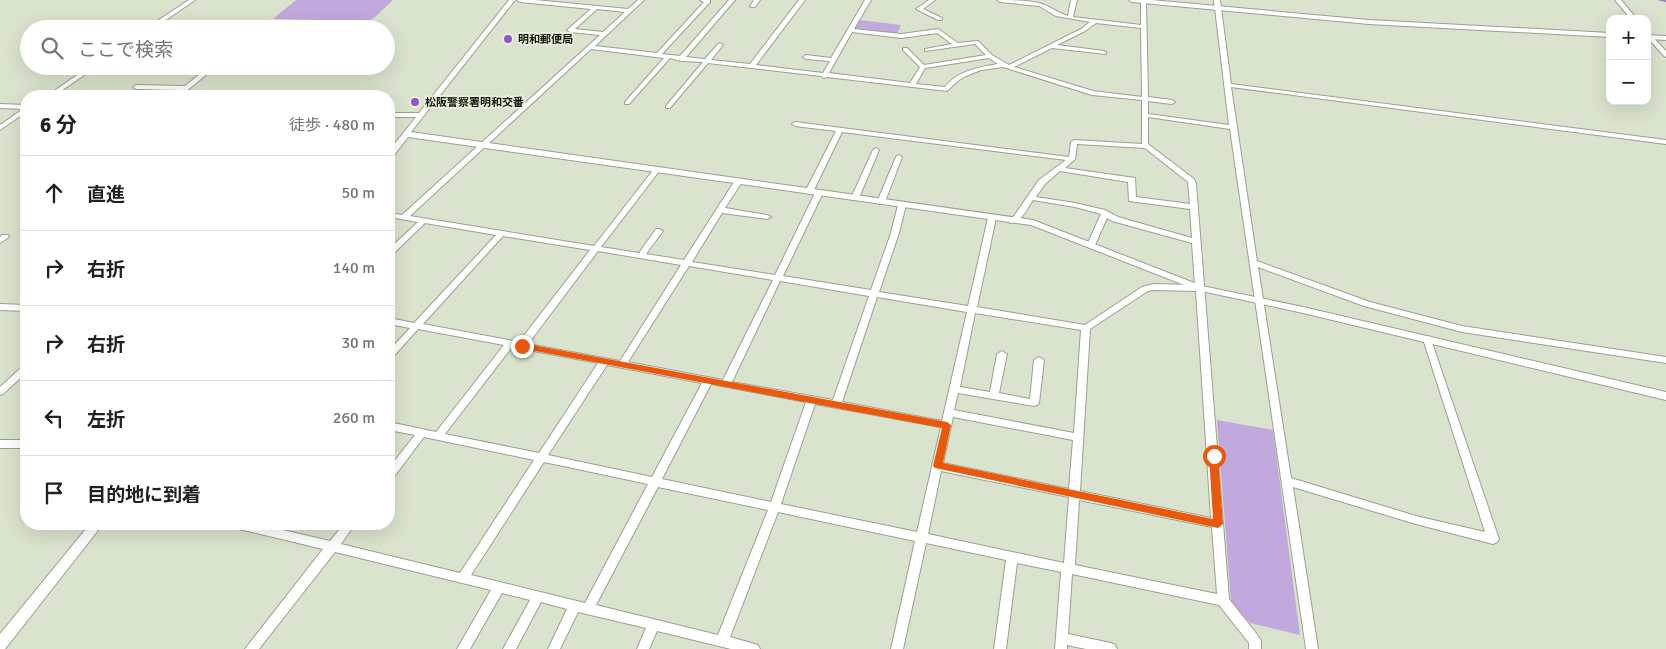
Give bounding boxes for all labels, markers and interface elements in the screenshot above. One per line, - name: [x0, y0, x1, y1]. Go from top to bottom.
- map controls: [1606, 15, 1651, 105]
- button: +: [1606, 15, 1651, 60]
- search box: [20, 20, 395, 75]
- marker: 明和郵便局: [502, 33, 514, 45]
- place label: 明和郵便局: [518, 33, 573, 46]
- icon: search: [38, 34, 66, 62]
- text: ここで検索: [78, 38, 173, 62]
- button: −: [1606, 60, 1651, 105]
- marker: 松阪警察署明和交番: [409, 96, 421, 108]
- place label: 松阪警察署明和交番: [425, 96, 524, 109]
- text: 6 分: [40, 112, 77, 138]
- text: 徒歩 · 480 m: [289, 115, 375, 135]
- icon: ahead: [40, 179, 68, 207]
- text: 直進: [87, 183, 125, 207]
- text: 50 m: [341, 183, 375, 203]
- icon: right: [40, 254, 68, 282]
- text: 右折: [87, 258, 125, 282]
- text: 140 m: [333, 258, 375, 278]
- icon: right: [40, 329, 68, 357]
- text: 右折: [87, 333, 125, 357]
- text: 30 m: [341, 333, 375, 353]
- route end: [511, 335, 534, 358]
- icon: left: [40, 404, 68, 432]
- text: 左折: [87, 408, 125, 432]
- text: 260 m: [333, 408, 375, 428]
- route start: [1203, 445, 1226, 468]
- icon: arrive: [40, 479, 68, 507]
- text: 目的地に到着: [87, 483, 201, 507]

